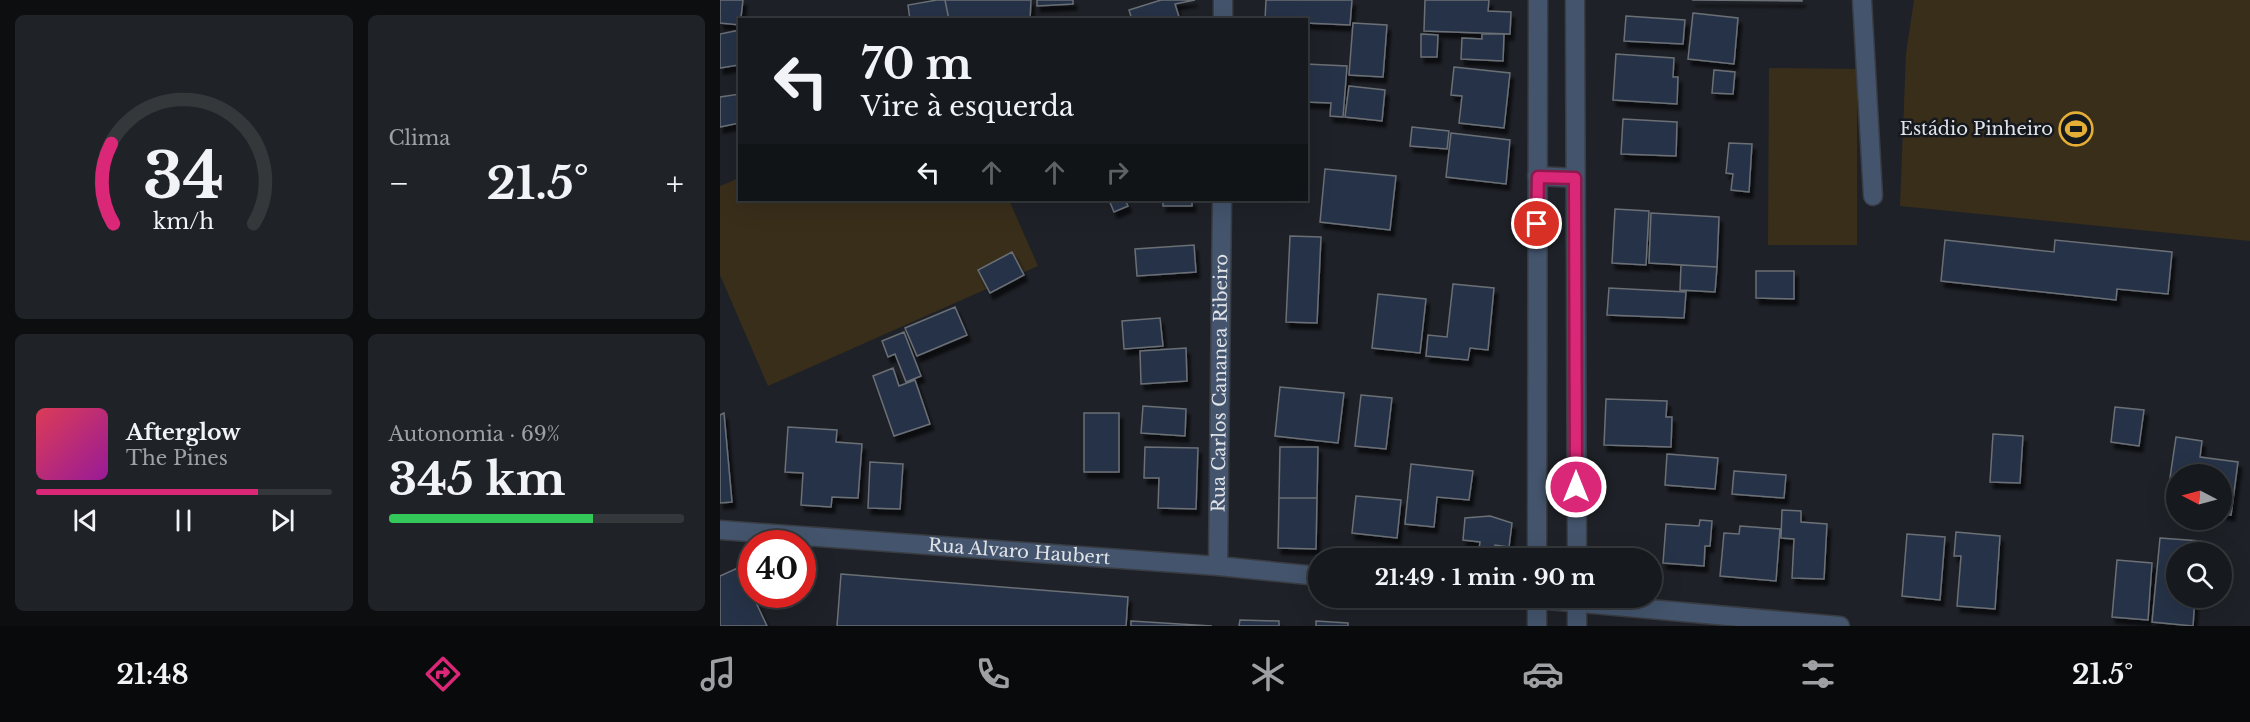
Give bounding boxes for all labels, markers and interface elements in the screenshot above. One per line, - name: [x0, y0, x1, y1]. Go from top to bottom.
- text: 70 m: [861, 38, 972, 90]
- icon: left: [762, 42, 840, 120]
- text: Vire à esquerda: [861, 90, 1074, 123]
- sports icon: Estádio Pinheiro: [2058, 111, 2094, 147]
- place label: Estádio Pinheiro: [1900, 118, 2053, 140]
- text: Clima: [389, 126, 450, 150]
- text: 34: [143, 137, 224, 215]
- text: 21.5°: [486, 155, 589, 211]
- icon: left: [912, 156, 945, 189]
- icon: ahead: [975, 156, 1008, 189]
- icon: ahead: [1038, 156, 1071, 189]
- icon: right: [1101, 156, 1134, 189]
- text: −: [389, 163, 409, 204]
- text: +: [666, 163, 684, 204]
- pin: [1511, 198, 1562, 249]
- icon: arrive: [1520, 207, 1553, 240]
- text: km/h: [153, 208, 214, 235]
- street label: Rua Carlos Cananea Ribeiro: [1208, 254, 1232, 512]
- text: Afterglow: [126, 419, 241, 446]
- text: Autonomia · 69%: [389, 422, 560, 446]
- text: The Pines: [126, 446, 228, 470]
- text: 345 km: [389, 451, 565, 507]
- position arrow: [1544, 455, 1608, 519]
- north arrow: [2166, 464, 2232, 530]
- map controls: [2166, 464, 2232, 608]
- icon: previous: [69, 504, 102, 537]
- icon: pause: [167, 504, 200, 537]
- icon: next: [266, 504, 299, 537]
- speed limit sign: 40: [738, 530, 816, 608]
- street label: Rua Alvaro Haubert: [927, 534, 1111, 569]
- button: search: [2166, 542, 2232, 608]
- text: 21:49 · 1 min · 90 m: [1375, 564, 1595, 591]
- icon: directions: [422, 653, 464, 695]
- icon: music: [697, 653, 739, 695]
- icon: phone: [972, 653, 1014, 695]
- icon: climate: [1247, 653, 1289, 695]
- icon: car: [1522, 653, 1564, 695]
- icon: filters: [1797, 653, 1839, 695]
- text: 21:48: [117, 658, 189, 691]
- text: 21.5°: [2072, 658, 2133, 691]

